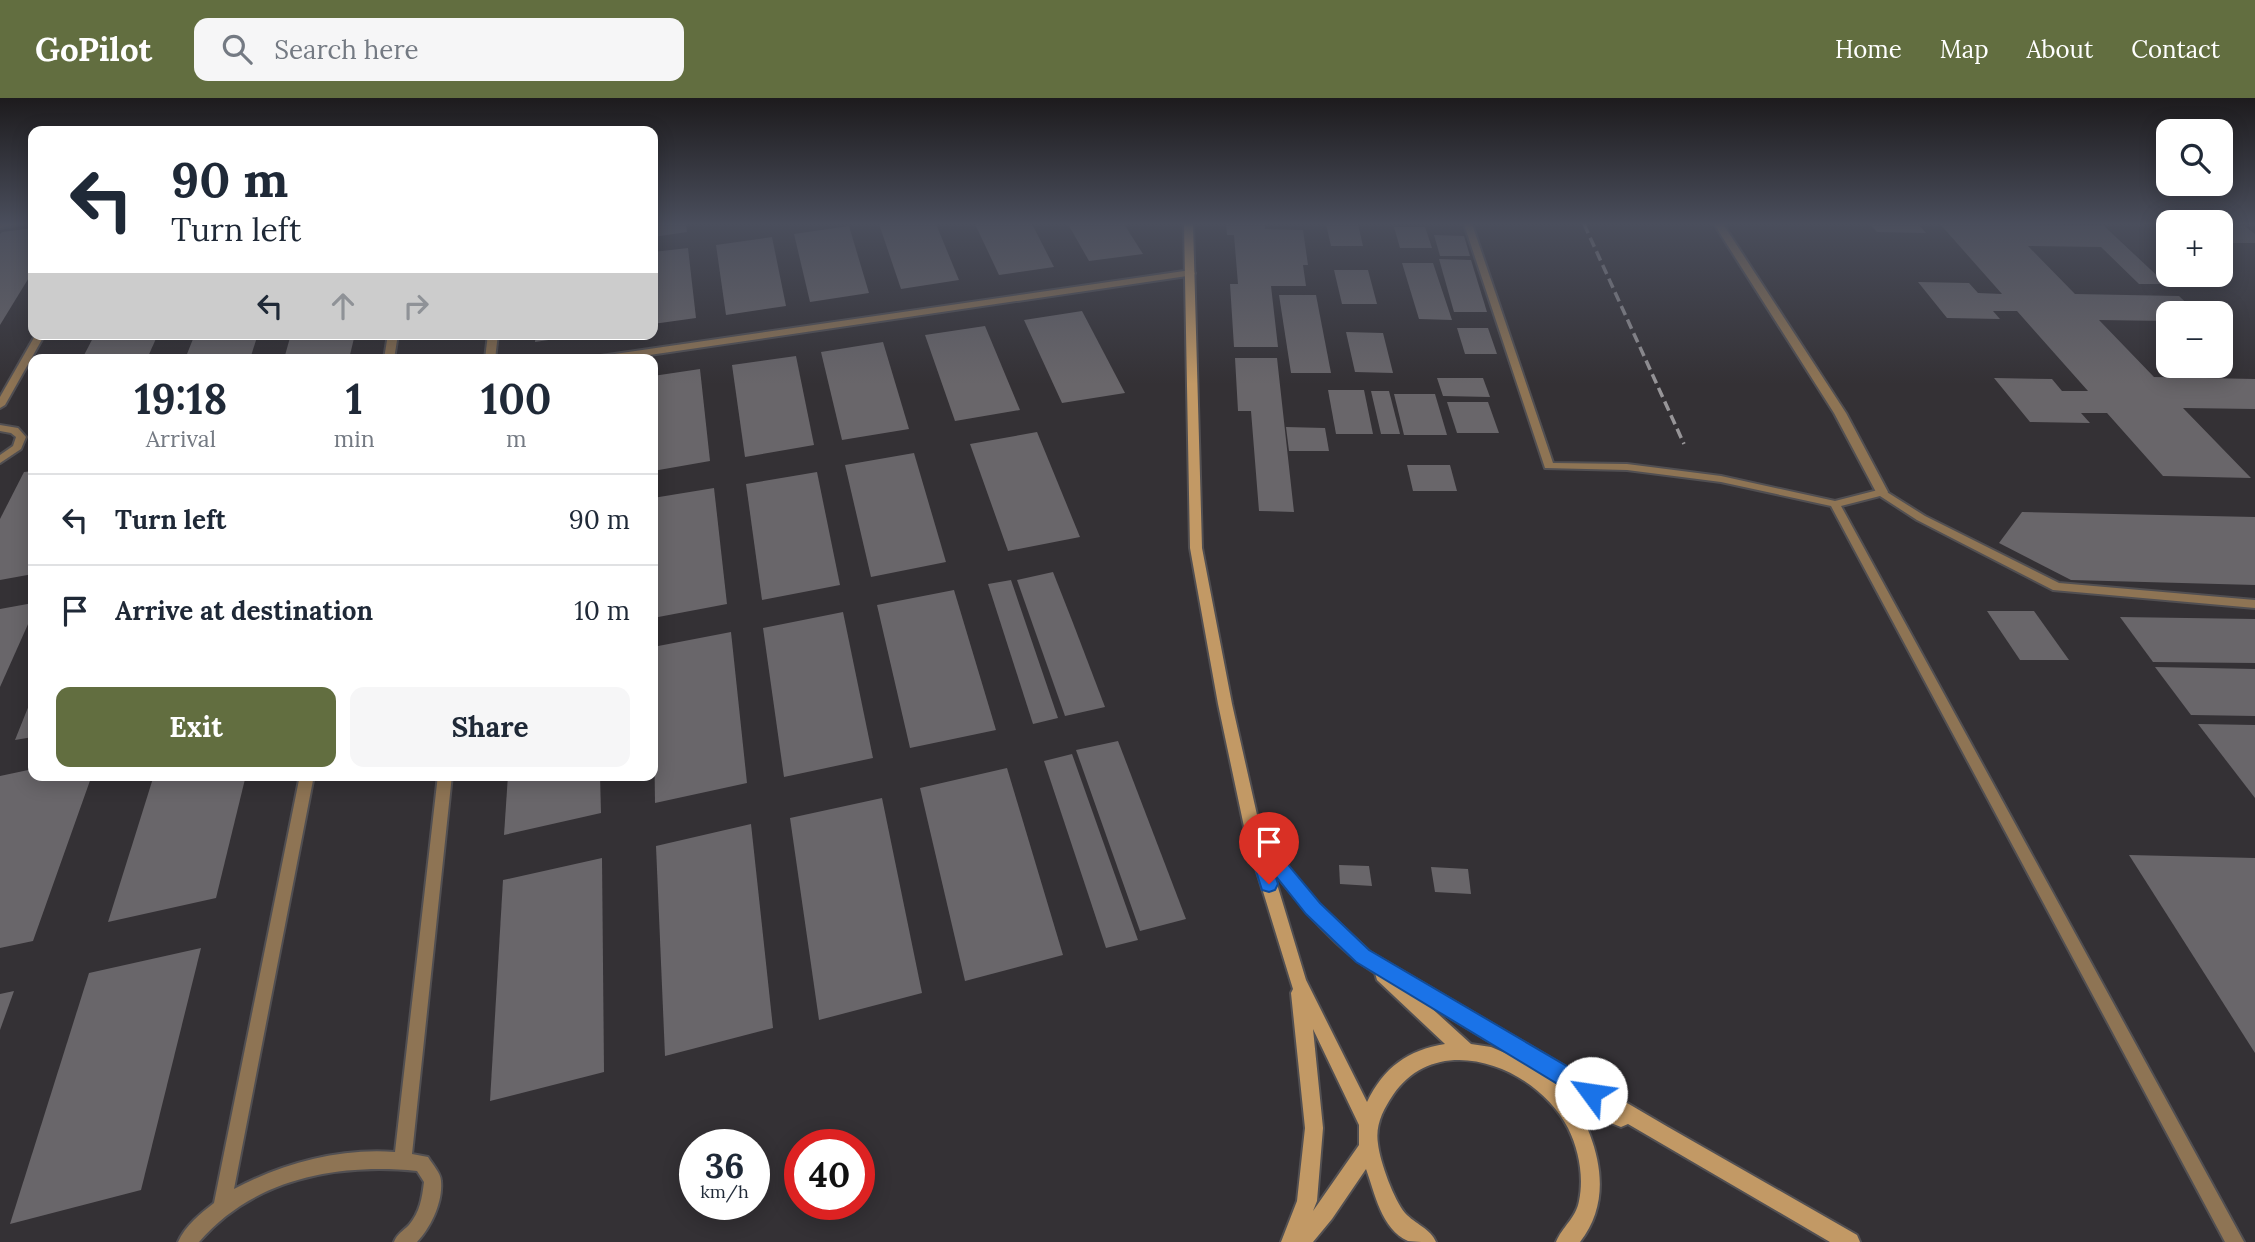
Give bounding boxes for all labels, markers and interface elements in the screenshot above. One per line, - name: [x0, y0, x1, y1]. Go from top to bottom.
- search box: [194, 18, 684, 81]
- text: GoPilot: [35, 28, 152, 70]
- icon: search: [218, 30, 256, 68]
- text: Search here: [274, 33, 419, 66]
- text: Home: [1835, 34, 1902, 65]
- text: Map: [1940, 34, 1989, 65]
- text: About: [2027, 34, 2093, 65]
- text: Contact: [2131, 34, 2220, 65]
- map controls: [2156, 119, 2233, 378]
- button: search: [2156, 119, 2233, 196]
- text: 90 m: [171, 148, 288, 210]
- icon: left: [56, 154, 147, 245]
- text: Turn left: [171, 209, 301, 250]
- button: +: [2156, 210, 2233, 287]
- icon: left: [251, 287, 289, 325]
- icon: ahead: [324, 287, 362, 325]
- icon: right: [397, 287, 435, 325]
- button: −: [2156, 301, 2233, 378]
- text: 19:18: [134, 372, 227, 426]
- text: 1: [346, 372, 363, 426]
- text: 100: [481, 372, 552, 426]
- text: Arrival: [146, 424, 216, 453]
- text: min: [334, 424, 375, 453]
- text: m: [506, 424, 527, 453]
- icon: left: [56, 501, 94, 539]
- text: Turn left: [115, 503, 226, 536]
- text: 90 m: [569, 503, 630, 536]
- icon: arrive: [56, 592, 94, 630]
- text: Arrive at destination: [115, 594, 373, 627]
- text: 10 m: [574, 594, 630, 627]
- button: Exit: [56, 687, 336, 767]
- button: Share: [350, 687, 630, 767]
- pin: [1239, 812, 1299, 884]
- icon: arrive: [1250, 823, 1288, 861]
- position arrow: [1554, 1056, 1628, 1130]
- speed limit sign: 40: [784, 1129, 875, 1220]
- text: 36: [705, 1143, 744, 1188]
- text: km/h: [700, 1180, 749, 1203]

